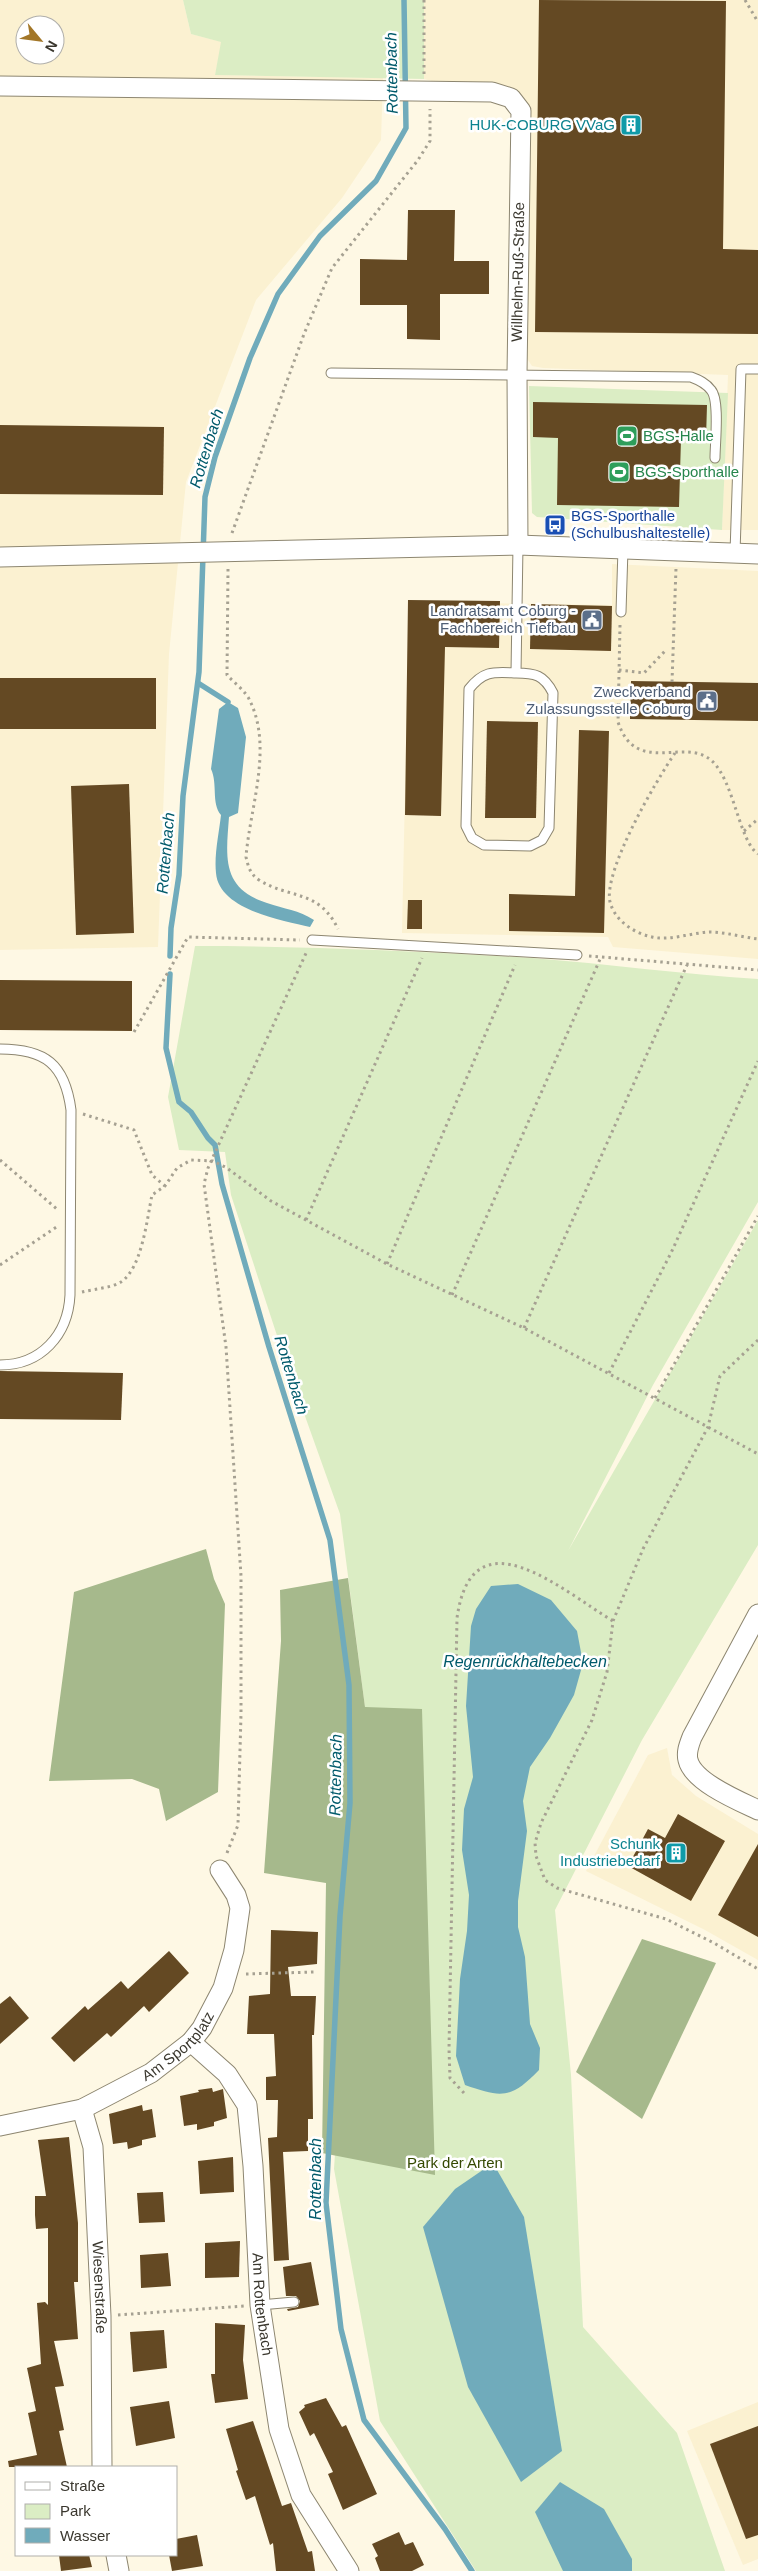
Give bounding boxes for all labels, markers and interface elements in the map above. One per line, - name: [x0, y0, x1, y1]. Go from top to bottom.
- north arrow: [15, 15, 65, 65]
- water label: Rottenbach: [382, 32, 401, 114]
- text: N: [42, 38, 61, 55]
- building icon: HUK-COBURG VVaG: [619, 113, 643, 137]
- place label: HUK-COBURG VVaG: [469, 116, 615, 133]
- street label: Willhelm-Ruß-Straße: [508, 202, 527, 342]
- water label: Rottenbach: [186, 406, 227, 490]
- sports icon: BGS-Halle: [615, 424, 639, 448]
- place label: BGS-Halle: [643, 427, 714, 444]
- sports icon: BGS-Sporthalle: [607, 460, 631, 484]
- place label: BGS-Sporthalle: [635, 463, 739, 480]
- place label: BGS-Sporthalle (Schulbushaltestelle): [571, 507, 710, 541]
- bus stop icon: BGS-Sporthalle (Schulbushaltestelle): [543, 513, 567, 537]
- place label: Landratsamt Coburg - Fachbereich Tiefbau: [430, 602, 576, 636]
- public building icon: Landratsamt Coburg - Fachbereich Tiefbau: [580, 608, 604, 632]
- place label: Zweckverband Zulassungsstelle Coburg: [526, 683, 691, 717]
- public building icon: Zweckverband Zulassungsstelle Coburg: [695, 689, 719, 713]
- water label: Rottenbach: [153, 811, 178, 895]
- water label: Rottenbach: [271, 1334, 312, 1417]
- water label: Regenrückhaltebecken: [443, 1653, 607, 1670]
- water label: Rottenbach: [326, 1734, 345, 1816]
- place label: Schunk Industriebedarf: [560, 1835, 661, 1869]
- building icon: Schunk Industriebedarf: [664, 1841, 688, 1865]
- street label: Am Sportplatz: [139, 2009, 217, 2084]
- water label: Rottenbach: [307, 2138, 324, 2220]
- park label: Park der Arten: [407, 2154, 503, 2171]
- street label: Wiesenstraße: [89, 2241, 110, 2334]
- street label: Am Rottenbach: [249, 2252, 277, 2357]
- legend: [15, 2466, 178, 2556]
- text: Straße: [60, 2477, 105, 2494]
- text: Park: [60, 2502, 91, 2519]
- text: Wasser: [60, 2527, 110, 2544]

